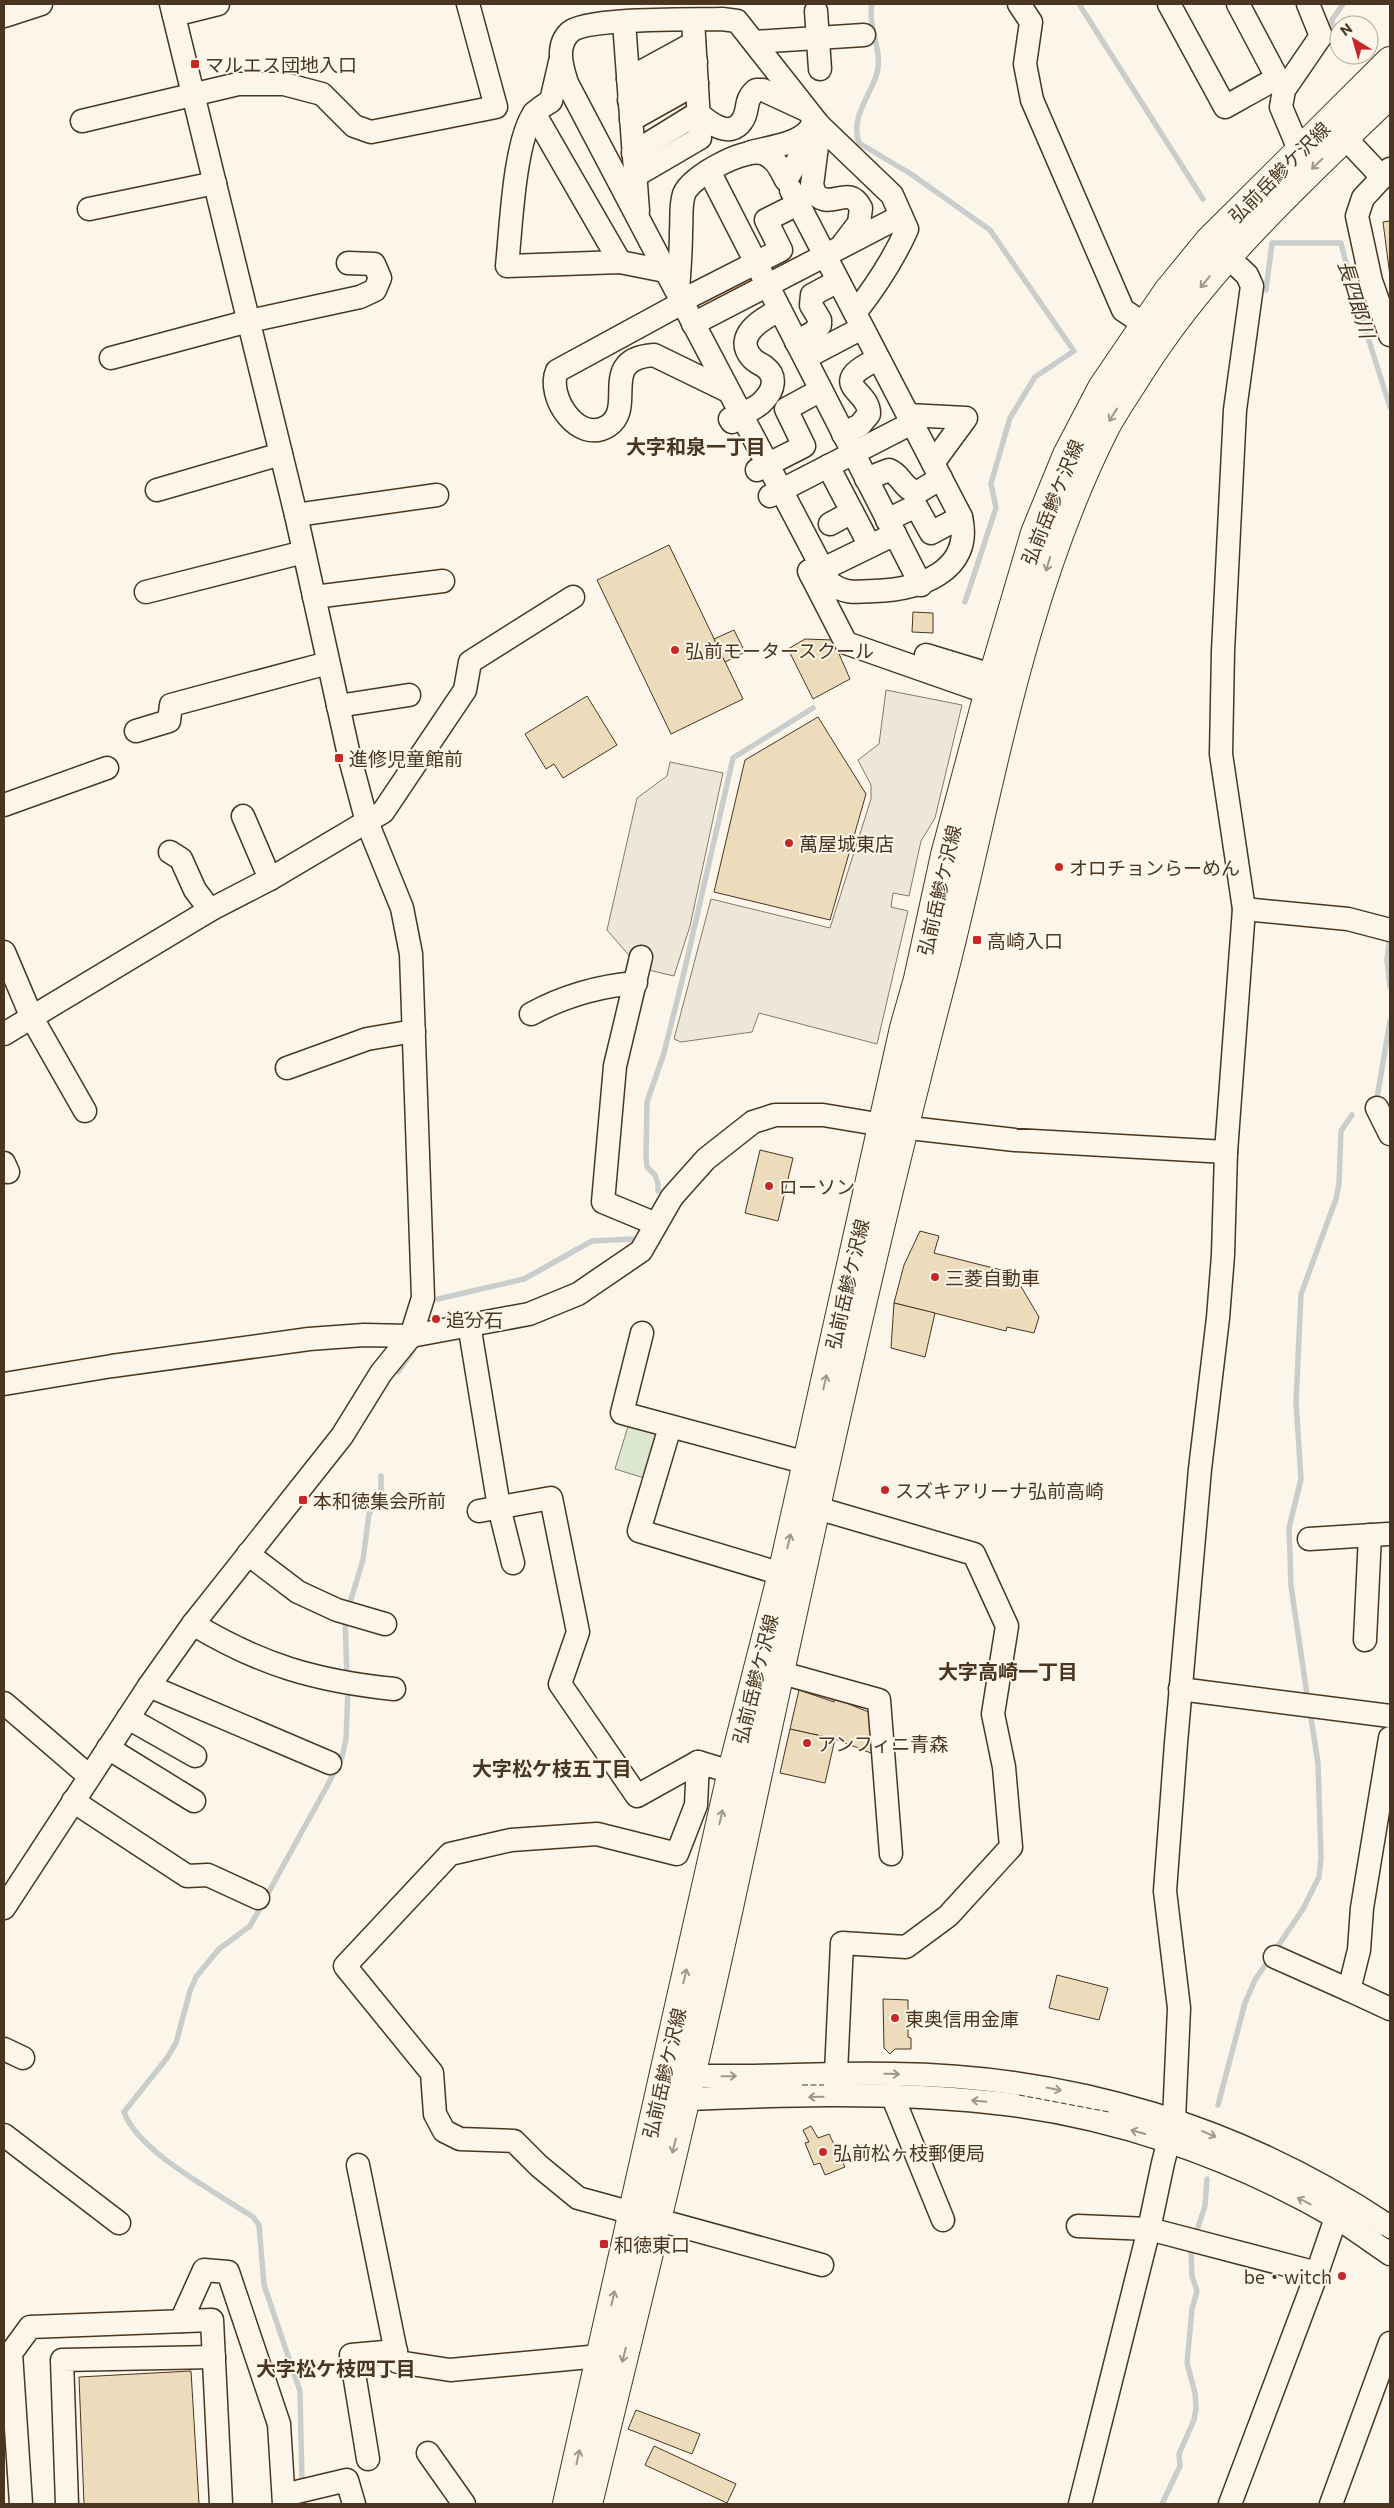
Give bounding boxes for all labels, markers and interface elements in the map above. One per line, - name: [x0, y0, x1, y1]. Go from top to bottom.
- north arrow: [1329, 15, 1379, 65]
- text: N: [1337, 19, 1355, 39]
- place label: マルエス団地入口: [205, 53, 357, 76]
- marker: マルエス団地入口: [189, 58, 201, 70]
- street label: 弘前岳鰺ケ沢線: [1224, 117, 1334, 227]
- one-way arrow: [1311, 158, 1323, 170]
- water label: 長四郎川: [1334, 257, 1381, 343]
- one-way arrow: [1200, 275, 1211, 288]
- one-way arrow: [1107, 408, 1118, 422]
- district label: 大字和泉一丁目: [626, 434, 766, 458]
- street label: 弘前岳鰺ケ沢線: [1016, 436, 1088, 568]
- one-way arrow: [1042, 555, 1052, 571]
- place label: 弘前モータースクール: [685, 639, 874, 662]
- marker: 弘前モータースクール: [669, 644, 681, 656]
- place label: 進修児童館前: [349, 747, 463, 770]
- marker: 進修児童館前: [333, 752, 345, 764]
- street label: 弘前岳鰺ケ沢線: [913, 823, 965, 957]
- place label: 萬屋城東店: [799, 832, 894, 855]
- marker: 萬屋城東店: [783, 837, 795, 849]
- place label: オロチョンらーめん: [1069, 856, 1240, 879]
- marker: オロチョンらーめん: [1053, 861, 1065, 873]
- place label: 高崎入口: [987, 929, 1063, 952]
- marker: 高崎入口: [971, 934, 983, 946]
- place label: ローソン: [779, 1175, 855, 1198]
- marker: ローソン: [763, 1180, 775, 1192]
- street label: 弘前岳鰺ケ沢線: [821, 1217, 873, 1351]
- place label: 三菱自動車: [945, 1266, 1040, 1289]
- marker: 三菱自動車: [929, 1271, 941, 1283]
- place label: 追分石: [446, 1308, 503, 1331]
- marker: 追分石: [430, 1313, 442, 1325]
- one-way arrow: [821, 1375, 830, 1391]
- place label: スズキアリーナ弘前高崎: [895, 1479, 1104, 1502]
- marker: スズキアリーナ弘前高崎: [879, 1484, 891, 1496]
- place label: 本和徳集会所前: [313, 1489, 446, 1512]
- marker: 本和徳集会所前: [297, 1494, 309, 1506]
- one-way arrow: [785, 1533, 794, 1549]
- street label: 弘前岳鰺ケ沢線: [728, 1612, 782, 1746]
- district label: 大字高崎一丁目: [938, 1659, 1078, 1683]
- place label: アンフィニ青森: [817, 1732, 948, 1755]
- marker: アンフィニ青森: [801, 1737, 813, 1749]
- district label: 大字松ケ枝五丁目: [472, 1756, 632, 1780]
- one-way arrow: [717, 1810, 726, 1826]
- one-way arrow: [681, 1968, 691, 1984]
- street label: 弘前岳鰺ケ沢線: [638, 2006, 690, 2140]
- place label: 東奥信用金庫: [905, 2007, 1019, 2030]
- marker: 東奥信用金庫: [889, 2012, 901, 2024]
- one-way arrow: [884, 2069, 900, 2079]
- one-way arrow: [721, 2071, 737, 2081]
- one-way arrow: [1045, 2085, 1061, 2094]
- one-way arrow: [809, 2092, 825, 2102]
- one-way arrow: [971, 2096, 987, 2106]
- one-way arrow: [1130, 2127, 1146, 2137]
- one-way arrow: [1201, 2129, 1216, 2139]
- one-way arrow: [669, 2138, 678, 2154]
- place label: 弘前松ヶ枝郵便局: [833, 2141, 985, 2164]
- marker: 弘前松ヶ枝郵便局: [817, 2146, 829, 2158]
- one-way arrow: [1297, 2196, 1312, 2205]
- place label: 和徳東口: [614, 2233, 690, 2256]
- marker: 和徳東口: [598, 2238, 610, 2250]
- place label: be・witch: [1244, 2265, 1332, 2288]
- marker: be・witch: [1336, 2270, 1348, 2282]
- one-way arrow: [609, 2290, 618, 2306]
- one-way arrow: [619, 2347, 628, 2363]
- district label: 大字松ケ枝四丁目: [256, 2356, 416, 2380]
- one-way arrow: [574, 2449, 583, 2465]

